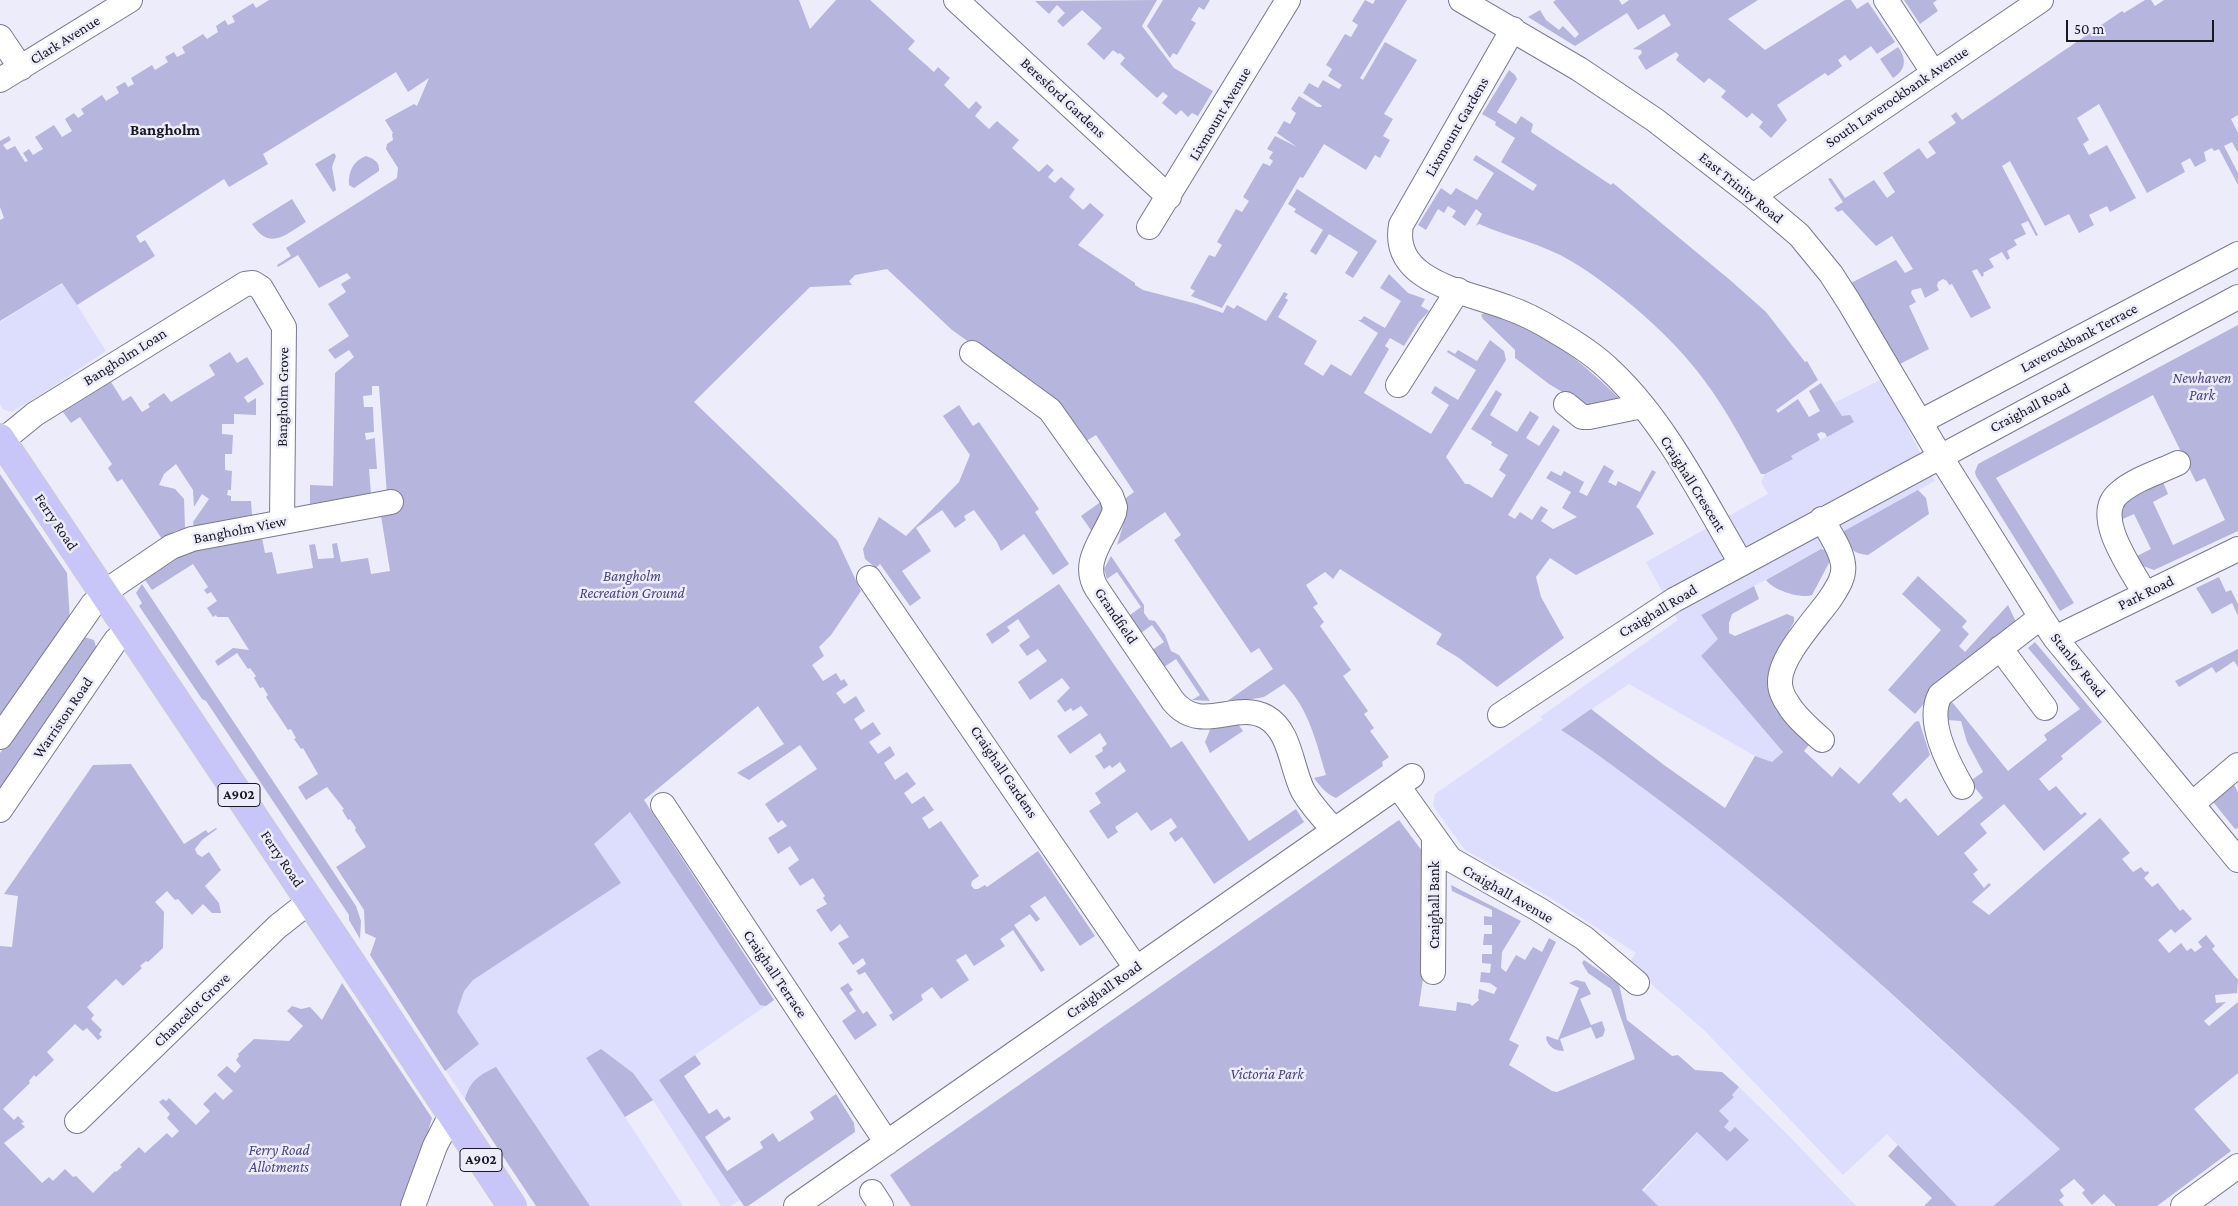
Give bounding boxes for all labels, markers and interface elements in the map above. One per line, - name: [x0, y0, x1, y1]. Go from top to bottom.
- scale bar: [2068, 10, 2216, 42]
- street label: Clark Avenue: [27, 11, 103, 69]
- text: 50 m: [2074, 21, 2104, 37]
- street label: South Laverockbank Avenue: [1822, 42, 1972, 152]
- street label: Beresford Gardens: [1017, 54, 1109, 142]
- street label: Lixmount Avenue: [1185, 64, 1255, 164]
- street label: Lixmount Gardens: [1421, 74, 1493, 180]
- district label: Bangholm: [130, 120, 200, 140]
- street label: East Trinity Road: [1695, 149, 1787, 227]
- street label: Laverockbank Terrace: [2017, 299, 2141, 377]
- street label: Bangholm Loan: [80, 324, 170, 390]
- street label: Bangholm Grove: [273, 347, 293, 447]
- park label: Newhaven Park: [2173, 369, 2231, 404]
- street label: Craighall Road: [1987, 379, 2073, 437]
- street label: Craighall Crescent: [1656, 433, 1730, 535]
- street label: Ferry Road: [31, 490, 81, 554]
- street label: Bangholm View: [192, 512, 288, 548]
- park label: Bangholm Recreation Ground: [579, 567, 685, 602]
- street label: Park Road: [2115, 572, 2177, 614]
- street label: Craighall Road: [1616, 581, 1700, 641]
- street label: Grandfield: [1091, 584, 1141, 648]
- street label: Stanley Road: [2047, 629, 2109, 701]
- street label: Warriston Road: [29, 674, 97, 762]
- street label: Craighall Gardens: [966, 722, 1042, 822]
- road number: A902: [218, 784, 260, 806]
- street label: Ferry Road: [257, 827, 307, 891]
- street label: Craighall Bank: [1425, 861, 1443, 949]
- street label: Craighall Avenue: [1459, 861, 1557, 927]
- street label: Craighall Terrace: [739, 927, 811, 1021]
- street label: Craighall Road: [1063, 957, 1145, 1023]
- street label: Chancelot Grove: [150, 969, 234, 1051]
- park label: Victoria Park: [1230, 1065, 1304, 1083]
- park label: Ferry Road Allotments: [248, 1141, 310, 1176]
- road number: A902: [460, 1148, 502, 1172]

